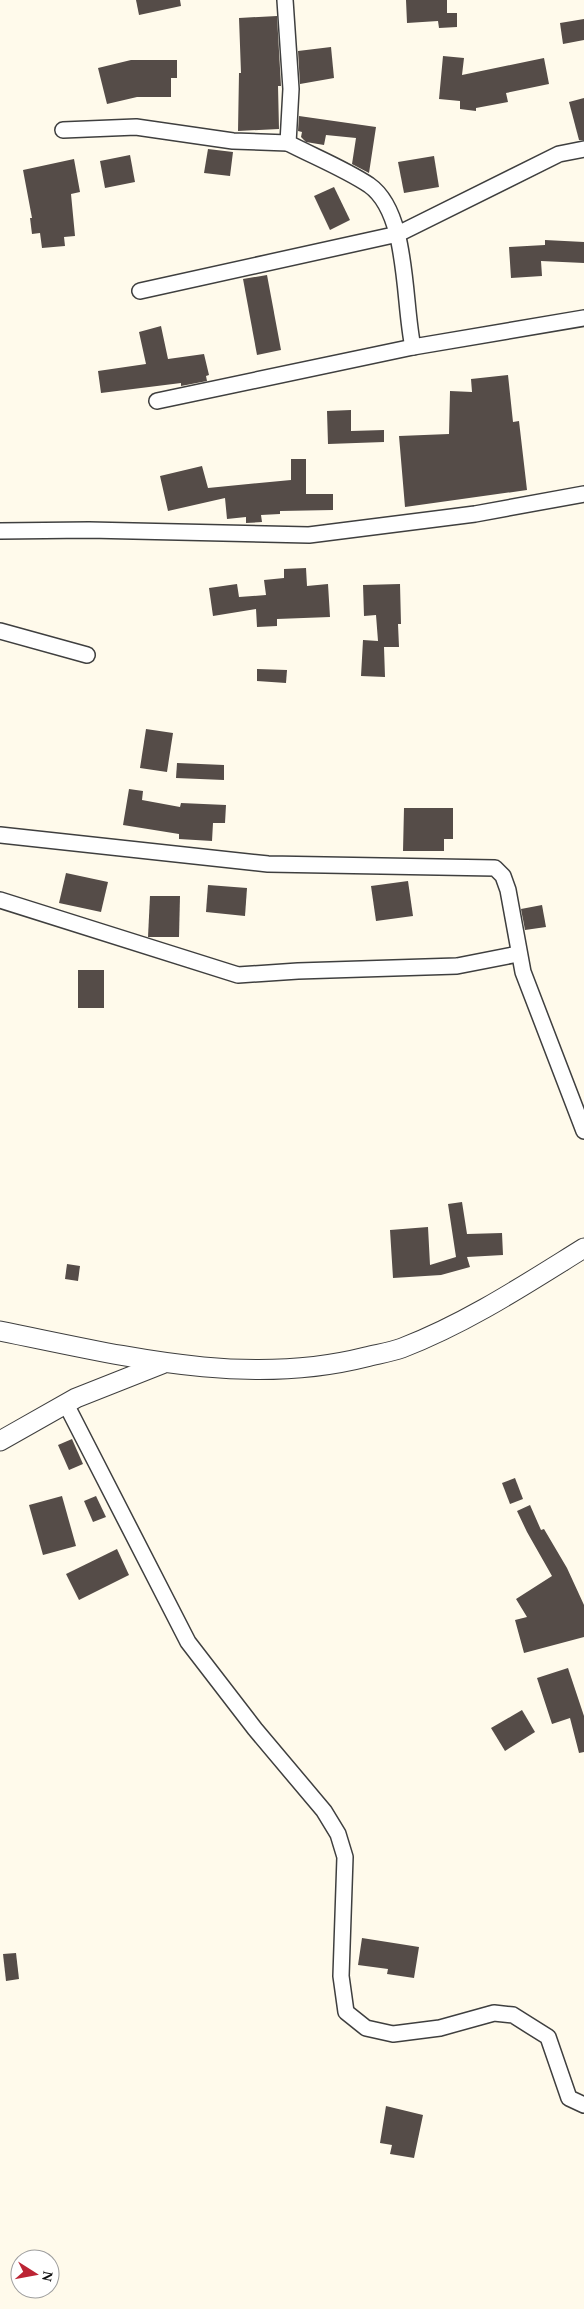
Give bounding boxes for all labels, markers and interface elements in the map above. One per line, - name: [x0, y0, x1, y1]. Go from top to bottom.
- north arrow: [10, 2249, 60, 2299]
- text: N: [39, 2270, 56, 2283]

